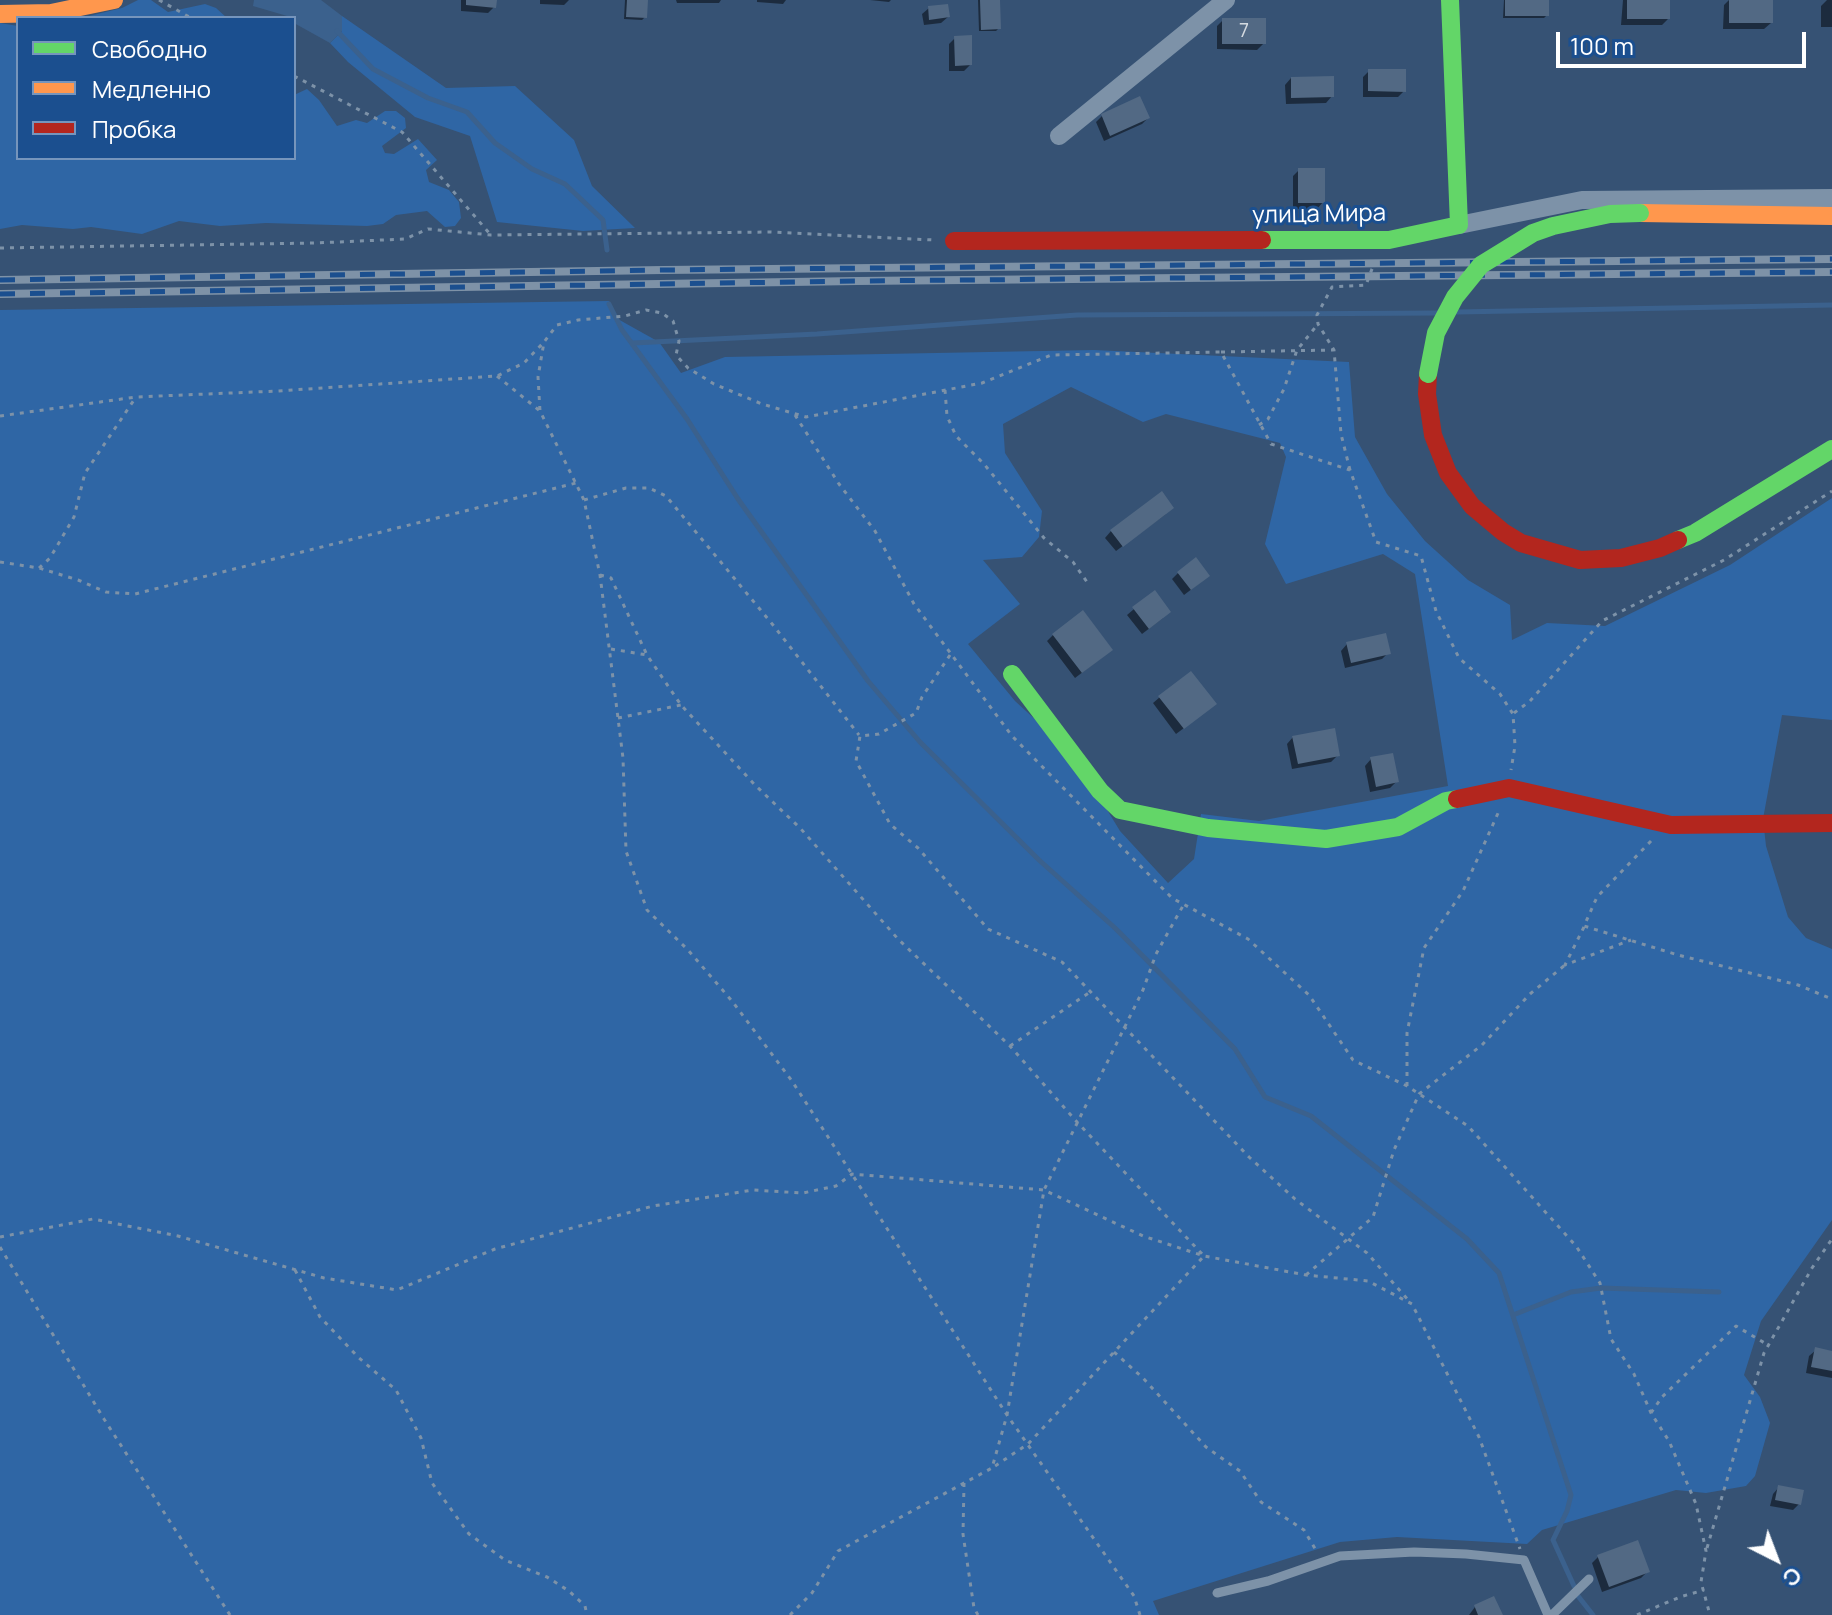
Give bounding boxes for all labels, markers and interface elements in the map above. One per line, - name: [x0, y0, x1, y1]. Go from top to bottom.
- legend: [16, 16, 296, 160]
- scale bar: [1560, 16, 1810, 66]
- house number: 7: [1239, 19, 1249, 43]
- text: 100 m: [1570, 29, 1634, 62]
- text: Свободно: [92, 32, 207, 65]
- text: Медленно: [92, 72, 211, 105]
- text: Пробка: [92, 112, 176, 145]
- street label: улица Мира: [1252, 199, 1386, 231]
- north arrow: [1736, 1519, 1816, 1599]
- text: С: [1776, 1560, 1808, 1593]

